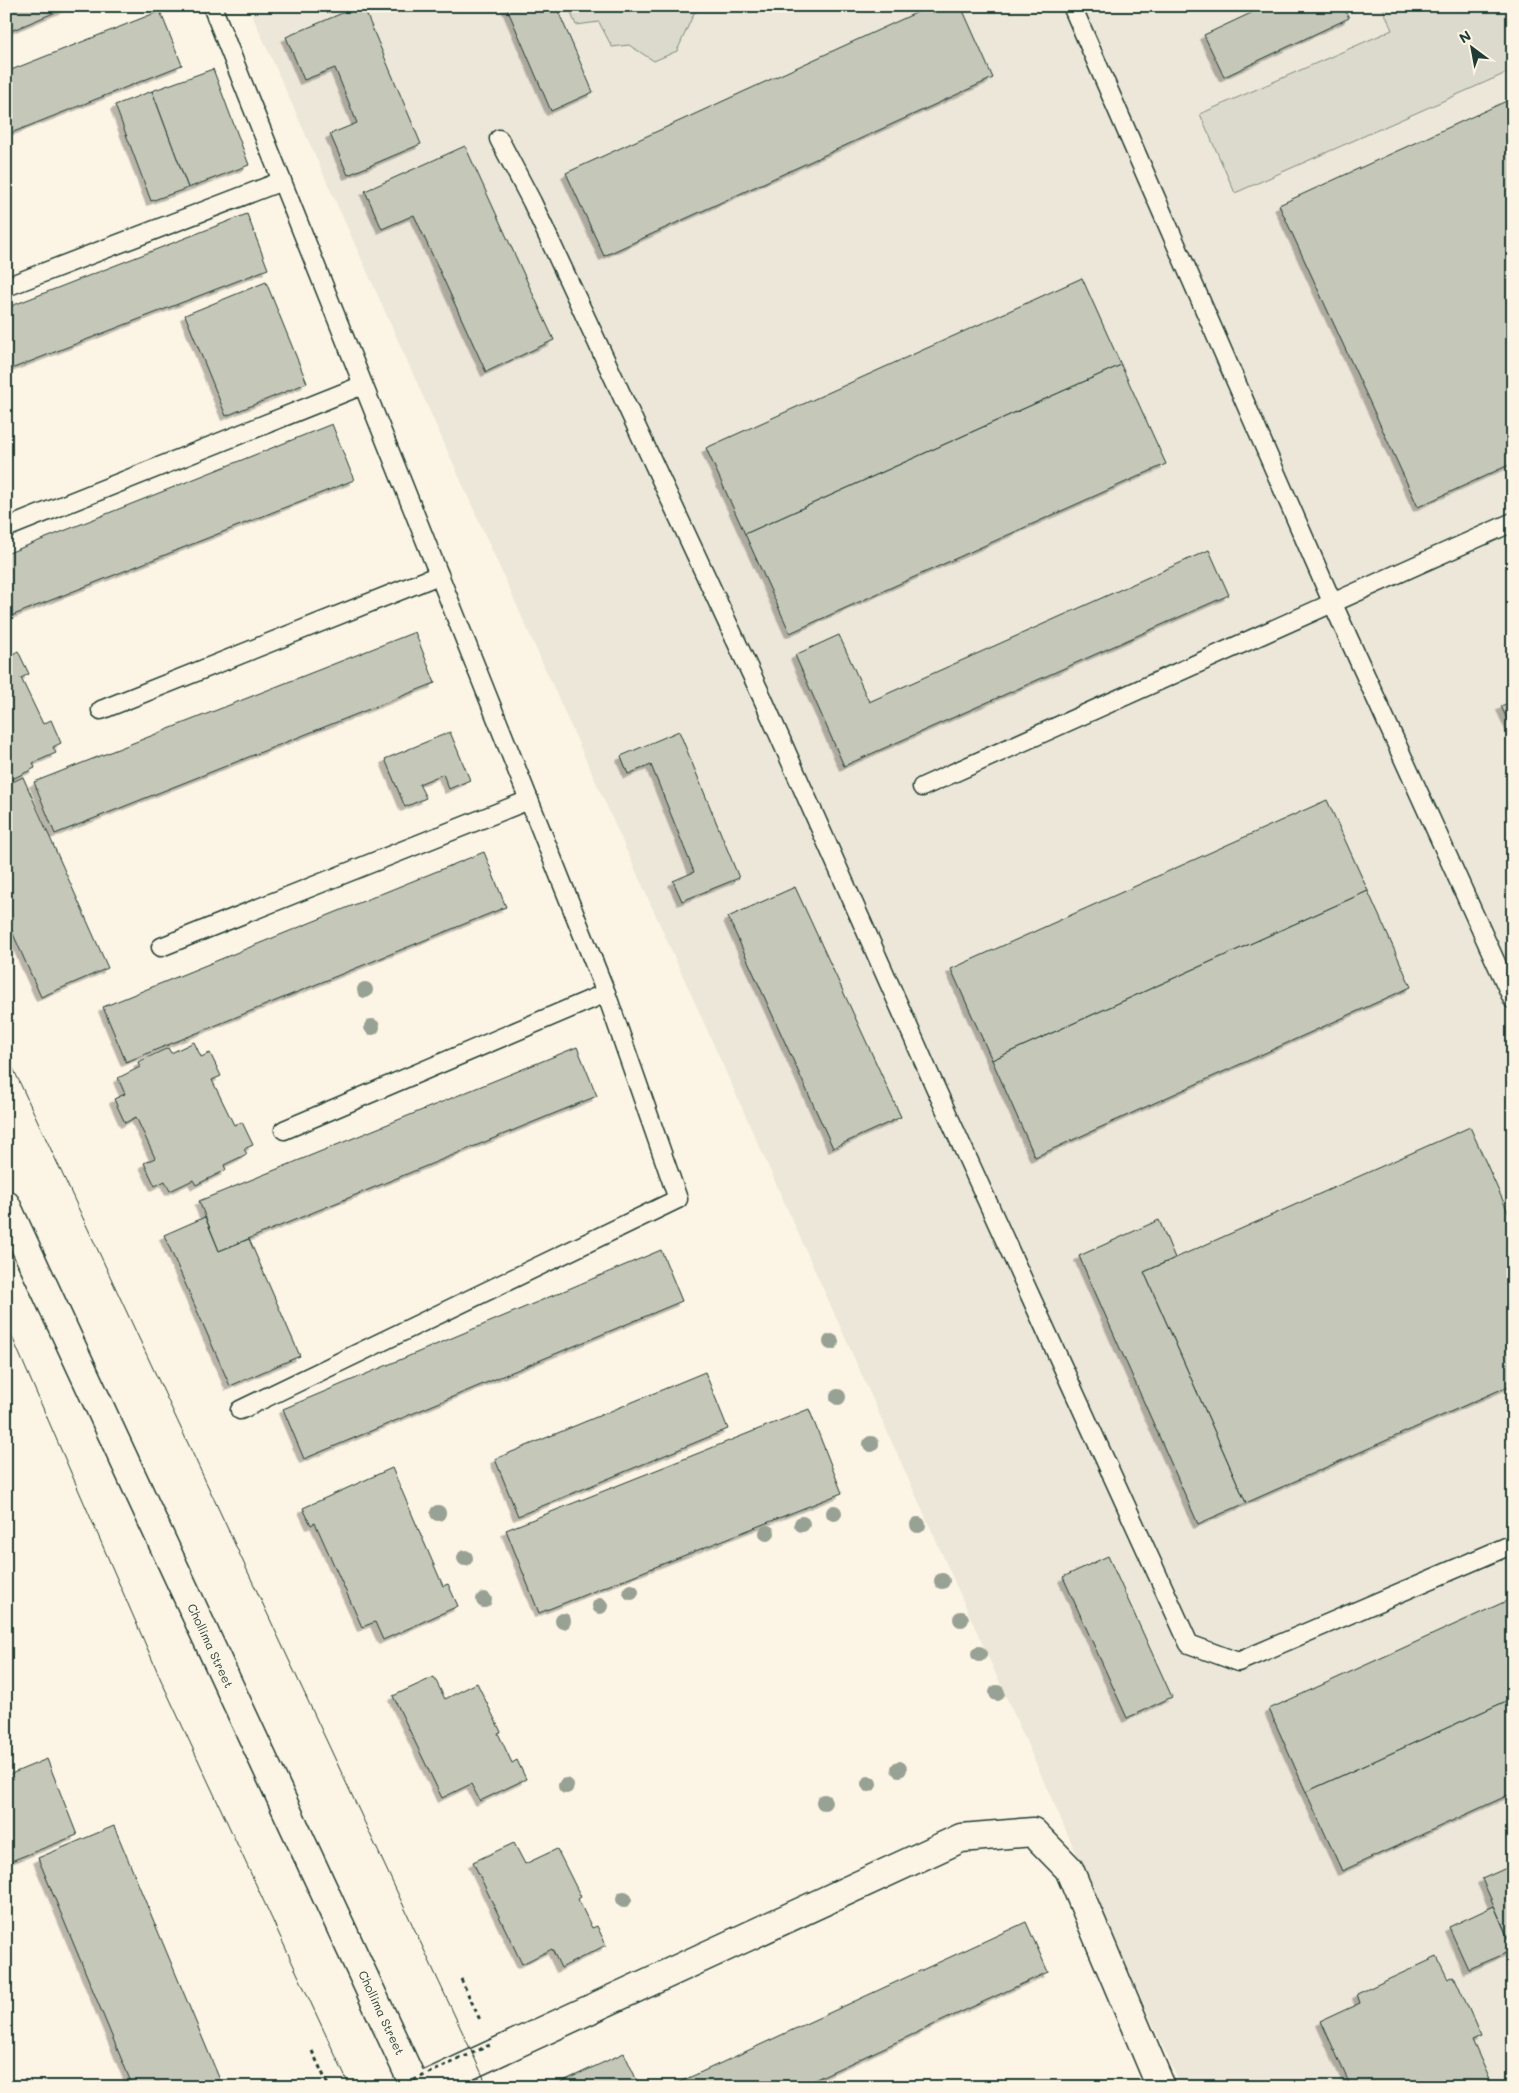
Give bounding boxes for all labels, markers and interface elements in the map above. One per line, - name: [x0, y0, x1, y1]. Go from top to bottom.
- north arrow: [1446, 22, 1496, 72]
- text: N: [1455, 26, 1474, 47]
- street label: Chollima Street: [184, 1601, 237, 1690]
- street label: Chollima Street: [355, 1968, 408, 2057]

